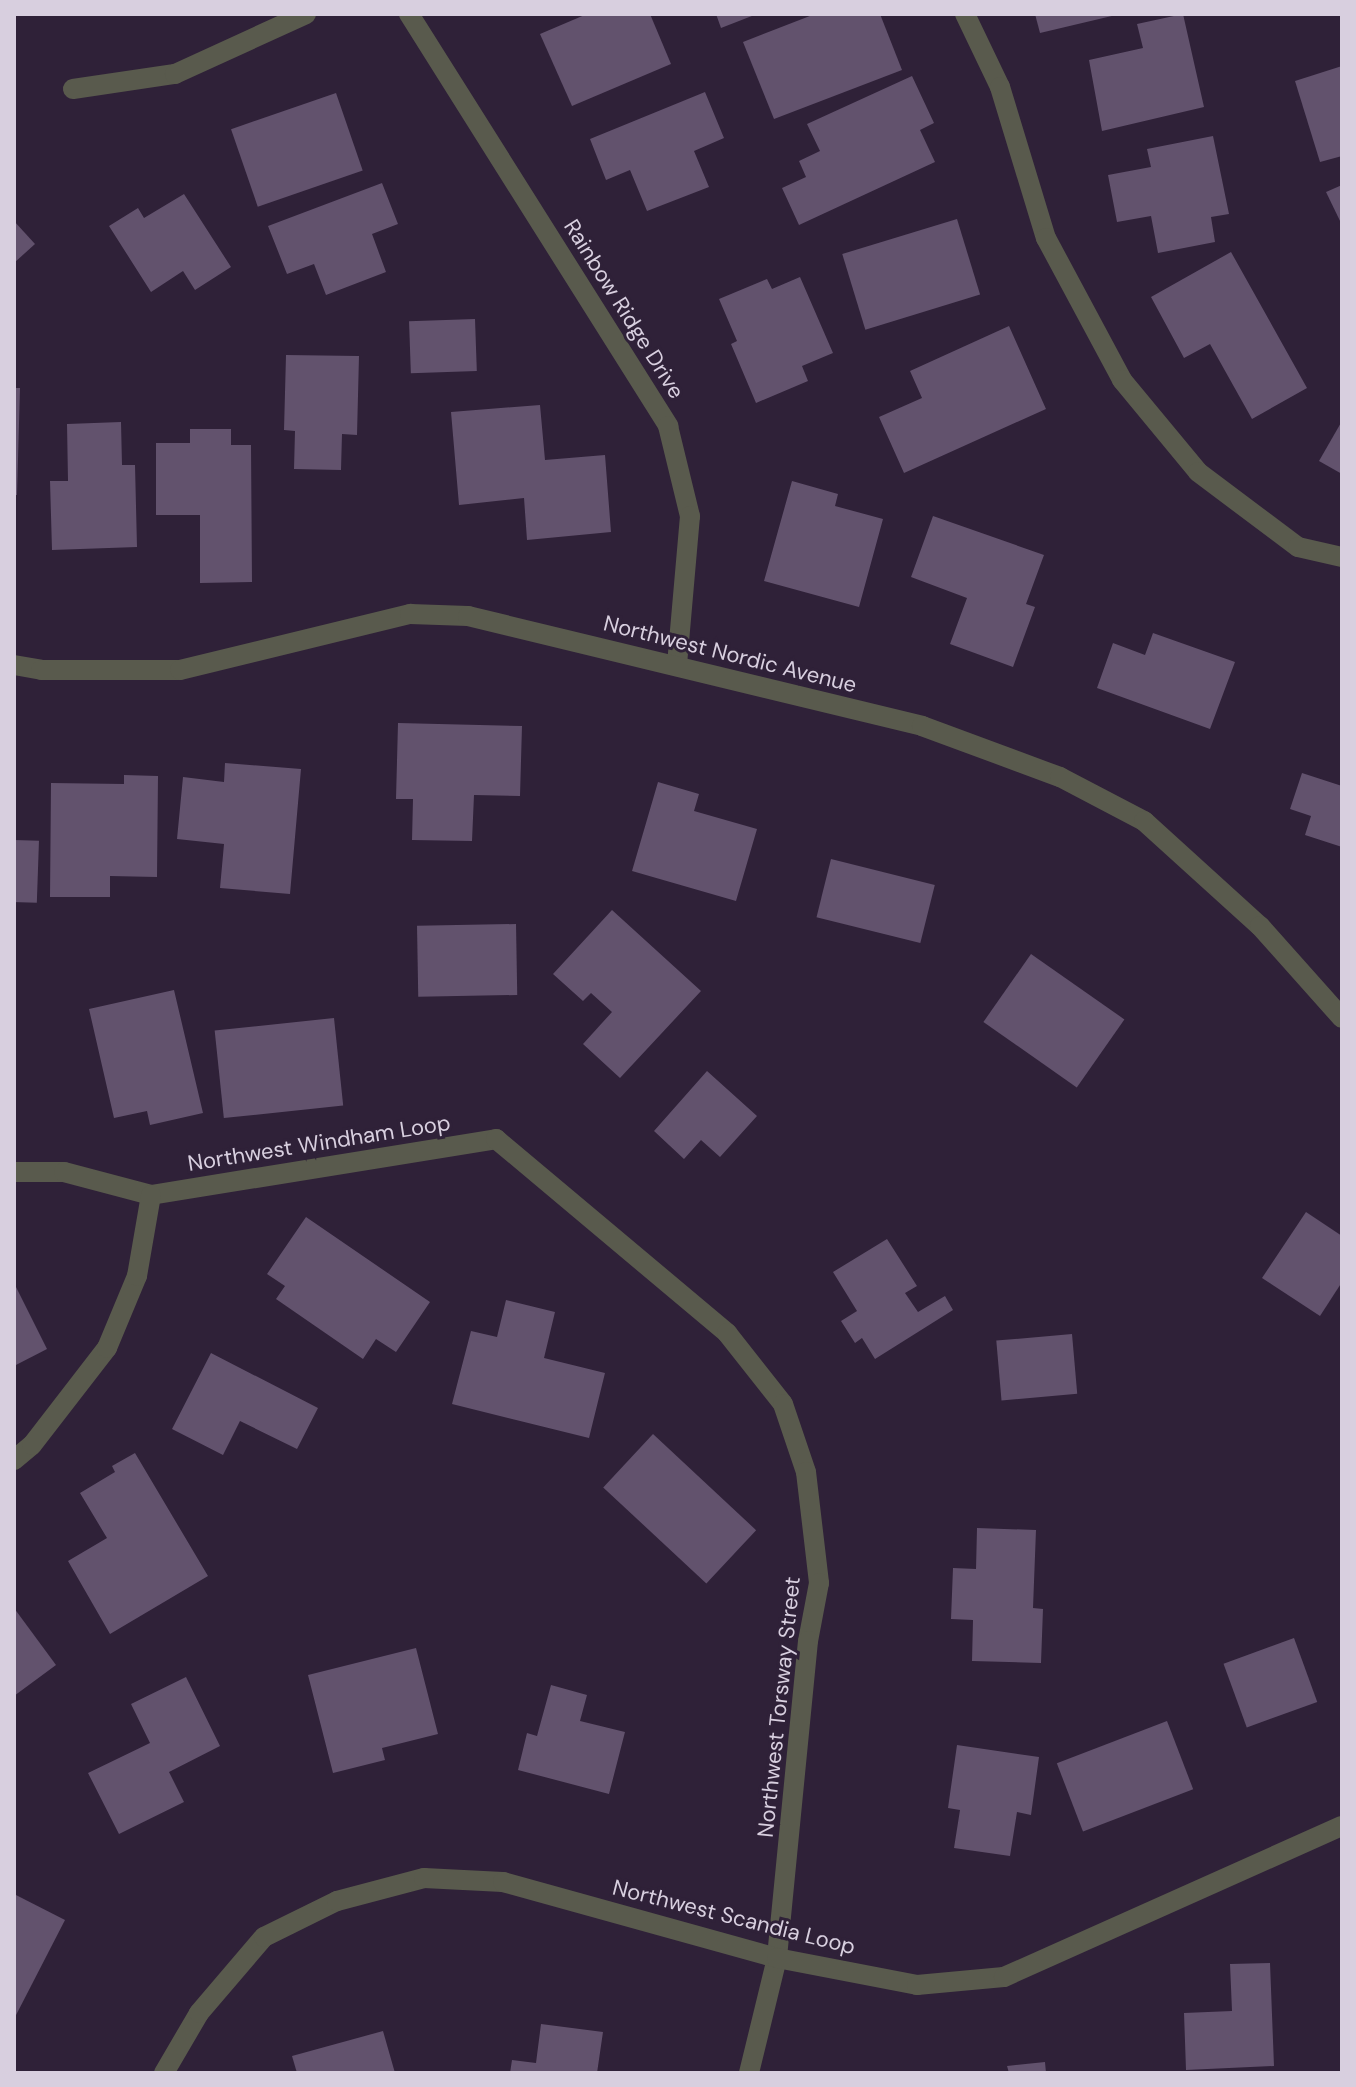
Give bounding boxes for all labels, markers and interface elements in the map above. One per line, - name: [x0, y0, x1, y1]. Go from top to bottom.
- street label: Rainbow Ridge Drive: [558, 215, 690, 403]
- street label: Northwest Nordic Avenue: [601, 610, 859, 698]
- street label: Northwest Windham Loop: [186, 1109, 452, 1177]
- street label: Northwest Torsway Street: [752, 1575, 806, 1839]
- street label: Northwest Scandia Loop: [610, 1874, 858, 1960]

